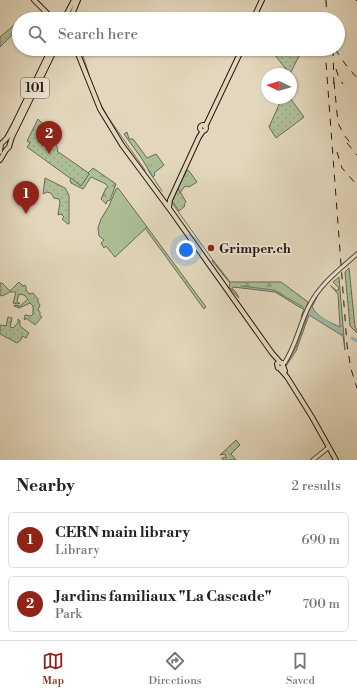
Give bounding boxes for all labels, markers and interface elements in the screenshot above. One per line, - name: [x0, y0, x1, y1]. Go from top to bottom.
- search box: [12, 12, 345, 56]
- icon: search: [26, 23, 48, 45]
- text: Search here: [58, 25, 138, 44]
- north arrow: [261, 68, 297, 104]
- road number: 101: [21, 78, 49, 98]
- pin: 2: [36, 121, 62, 154]
- pin: 1: [13, 181, 39, 214]
- your location: [176, 240, 196, 260]
- place label: Grimper.ch: [219, 241, 291, 257]
- marker: Grimper.ch: [206, 243, 216, 253]
- text: Nearby: [16, 475, 75, 497]
- text: 2 results: [292, 478, 341, 494]
- text: CERN main library: [55, 523, 190, 542]
- text: 1: [27, 532, 33, 548]
- text: 690 m: [302, 532, 340, 548]
- text: Library: [55, 542, 100, 558]
- text: Jardins familiaux "La Cascade": [55, 587, 272, 606]
- text: 2: [26, 596, 34, 612]
- text: 700 m: [302, 596, 340, 612]
- text: Park: [55, 606, 82, 622]
- tab: Map: [42, 650, 64, 688]
- tab: Directions: [149, 650, 202, 688]
- tab: Saved: [286, 650, 315, 688]

